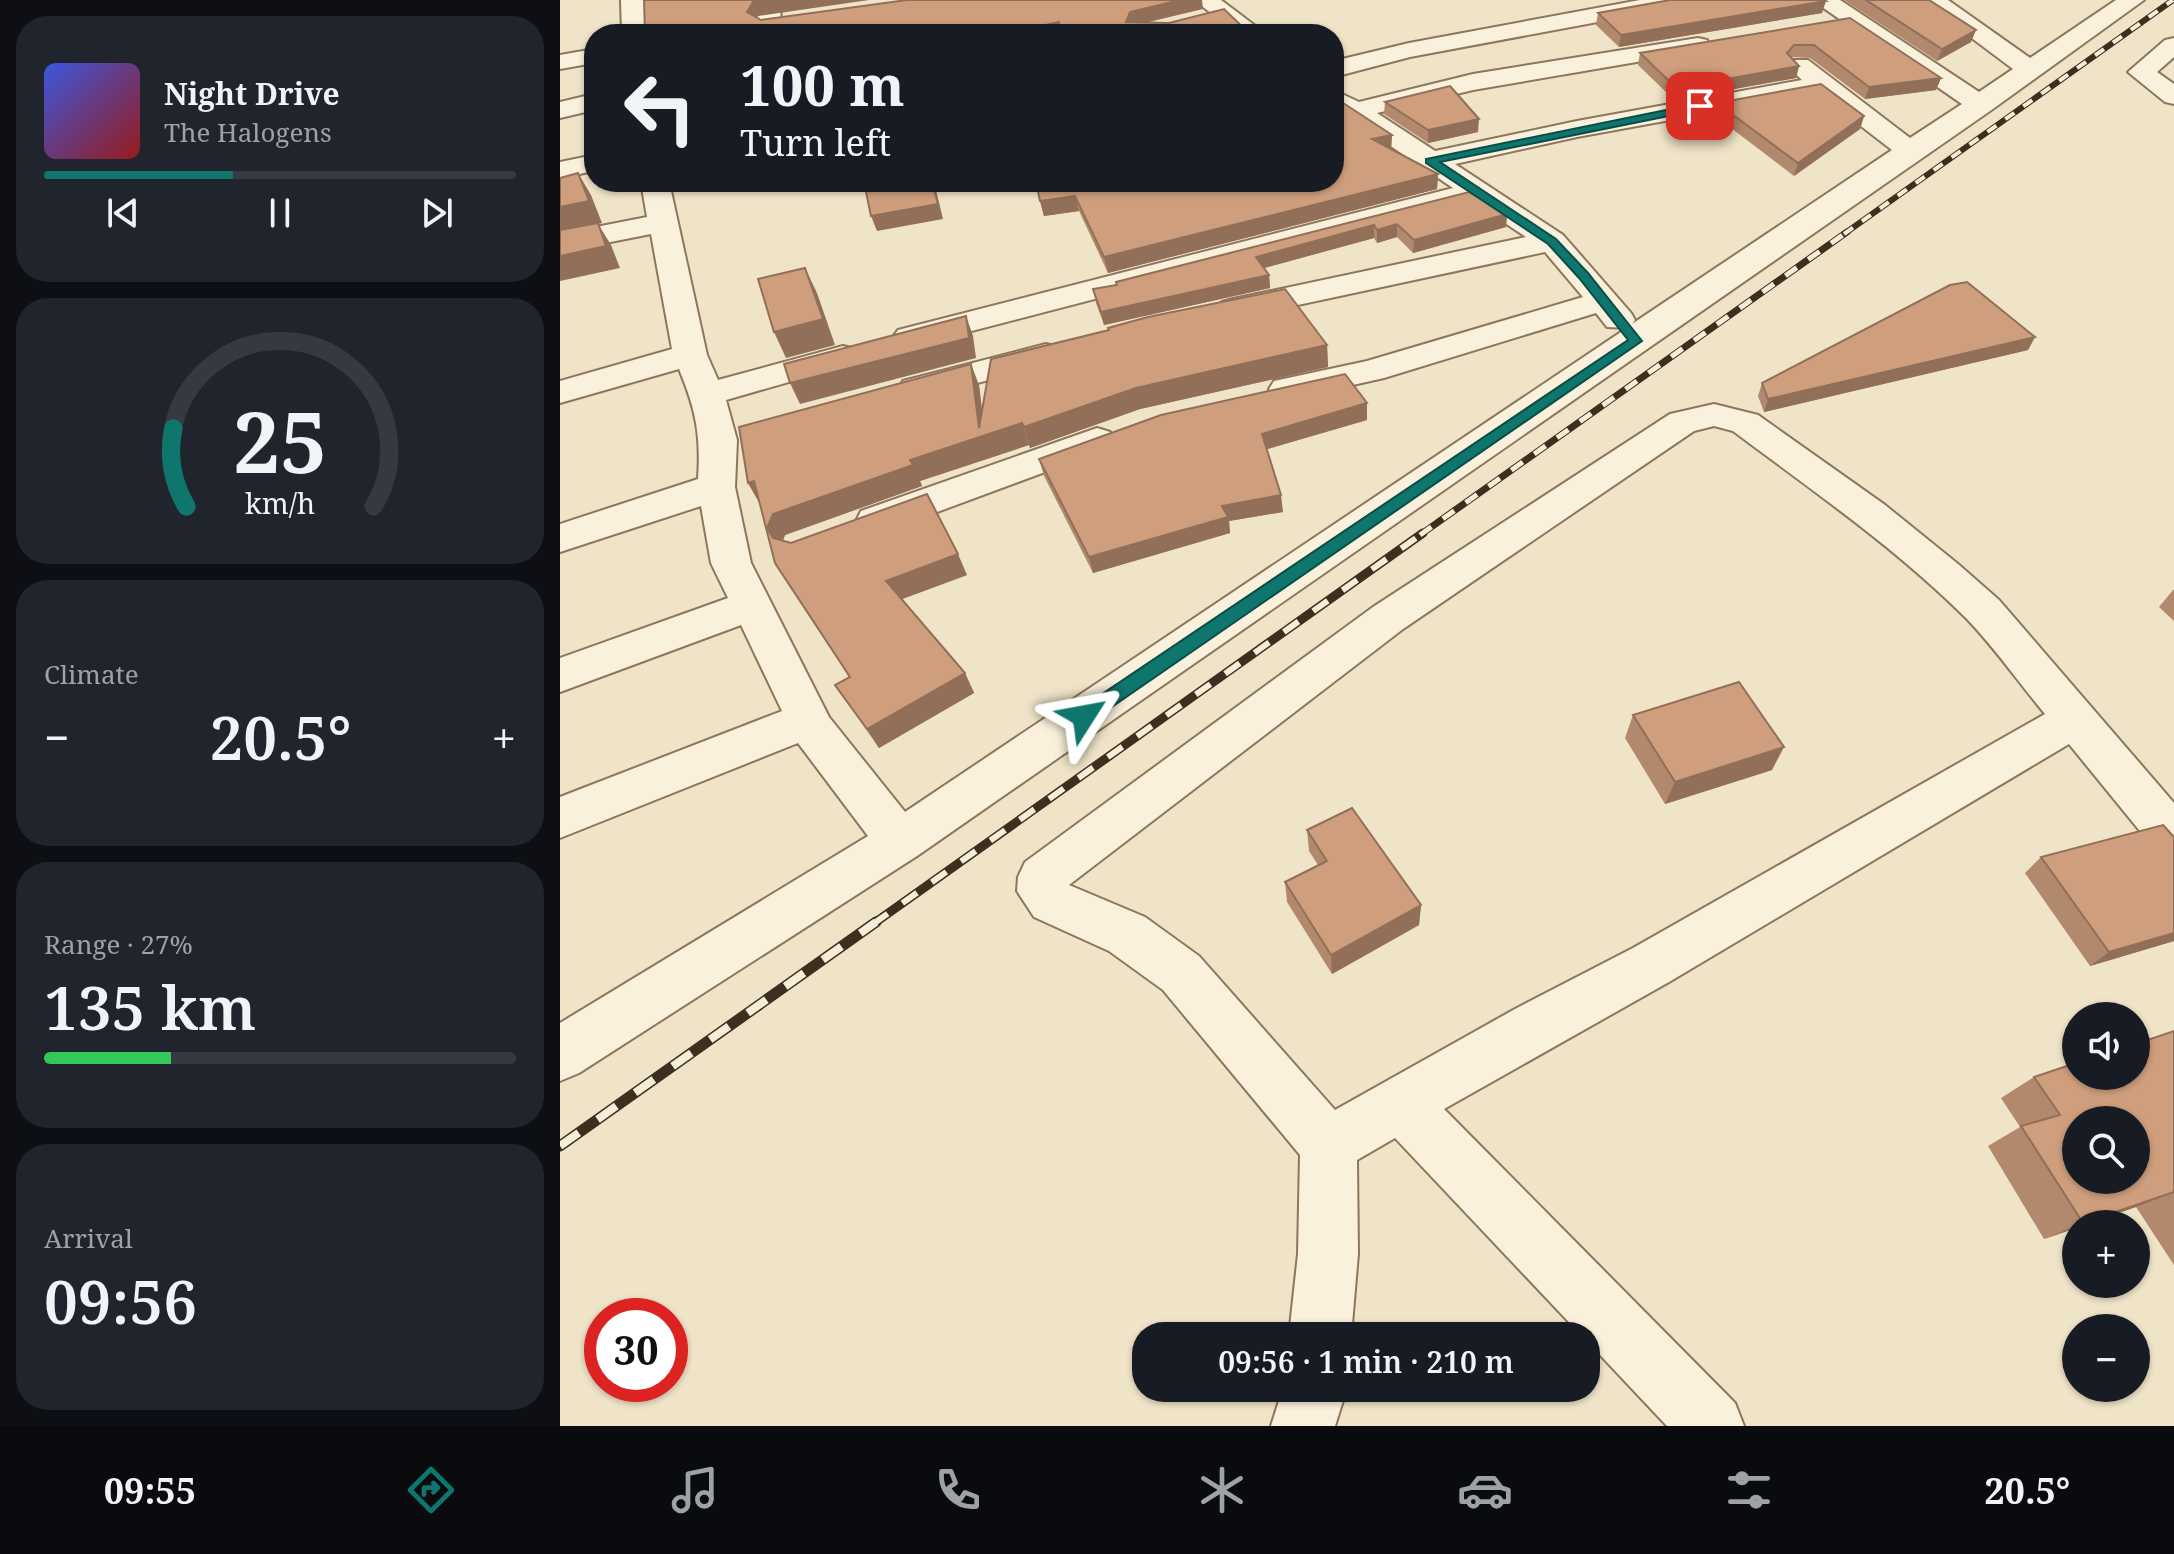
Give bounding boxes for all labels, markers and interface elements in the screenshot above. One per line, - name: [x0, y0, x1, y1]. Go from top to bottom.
- text: 100 m: [740, 46, 905, 122]
- icon: left: [608, 56, 712, 160]
- pin: [1666, 72, 1734, 140]
- text: Night Drive: [164, 73, 340, 114]
- icon: arrive: [1678, 84, 1722, 128]
- text: The Halogens: [164, 114, 332, 150]
- text: Turn left: [740, 118, 891, 167]
- icon: previous: [101, 191, 145, 235]
- icon: pause: [258, 191, 302, 235]
- icon: next: [415, 191, 459, 235]
- text: 25: [233, 384, 327, 497]
- text: km/h: [245, 483, 315, 522]
- text: Climate: [44, 656, 139, 692]
- position arrow: [1042, 674, 1126, 758]
- text: 20.5°: [209, 696, 351, 778]
- text: −: [44, 707, 69, 767]
- text: +: [491, 707, 516, 767]
- text: Range · 27%: [44, 926, 193, 962]
- text: 135 km: [44, 966, 256, 1048]
- map controls: [2062, 1002, 2150, 1402]
- button: sound: [2062, 1002, 2150, 1090]
- button: search: [2062, 1106, 2150, 1194]
- button: +: [2062, 1210, 2150, 1298]
- text: Arrival: [44, 1220, 133, 1256]
- text: 09:56: [44, 1260, 197, 1342]
- speed limit sign: 30: [584, 1298, 688, 1402]
- button: −: [2062, 1314, 2150, 1402]
- text: 09:56 · 1 min · 210 m: [1218, 1341, 1514, 1382]
- icon: directions: [403, 1462, 459, 1518]
- icon: music: [667, 1462, 723, 1518]
- icon: phone: [930, 1462, 986, 1518]
- icon: climate: [1194, 1462, 1250, 1518]
- icon: car: [1457, 1462, 1513, 1518]
- icon: filters: [1721, 1462, 1777, 1518]
- text: 09:55: [104, 1466, 196, 1515]
- text: 20.5°: [1984, 1466, 2070, 1515]

